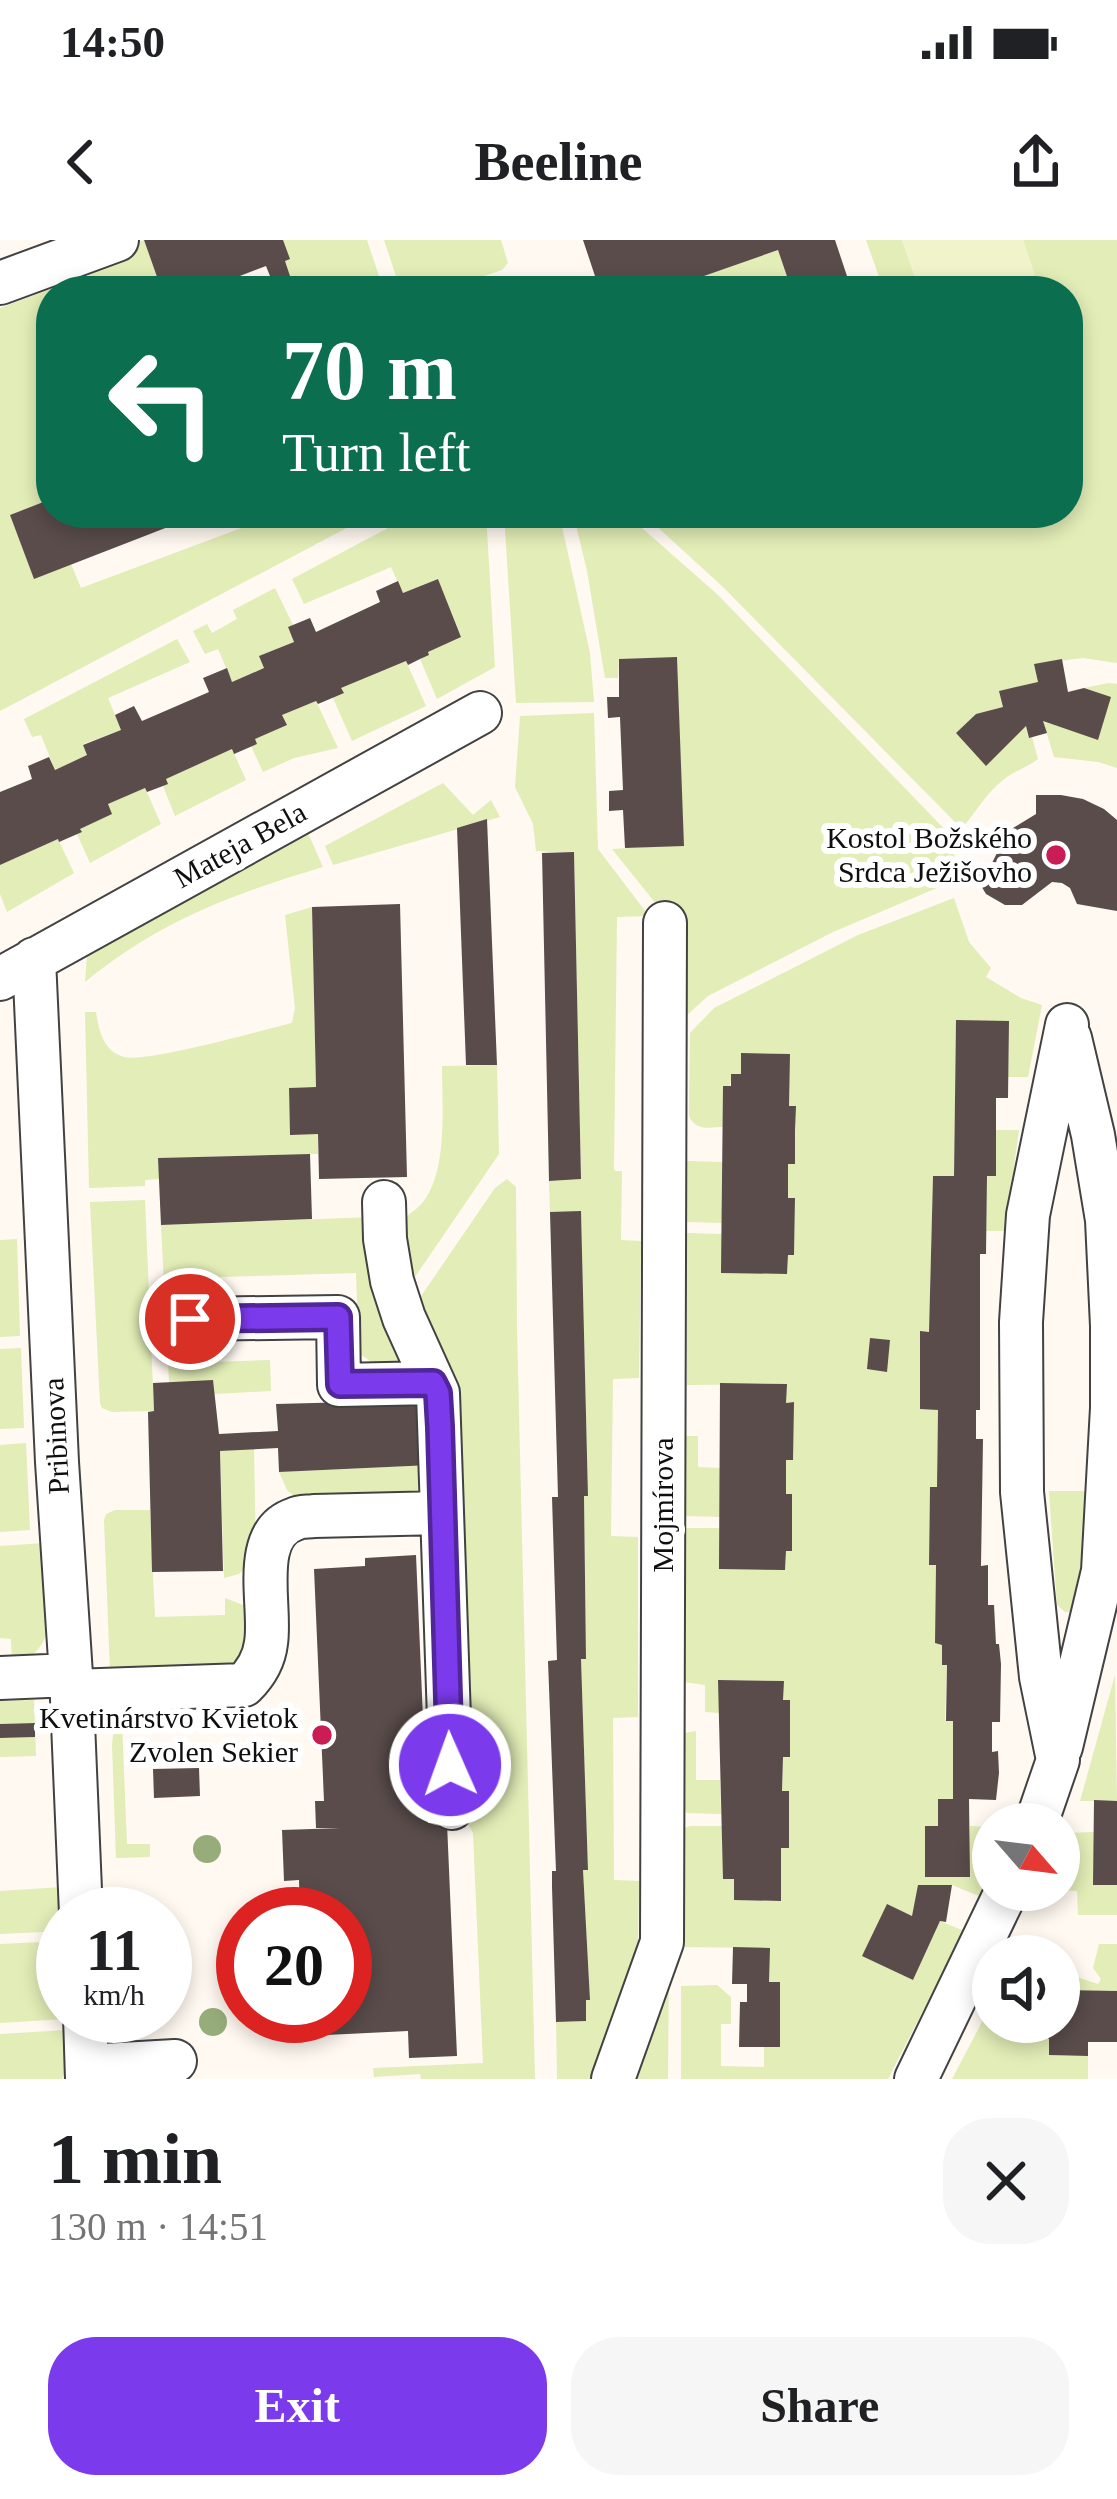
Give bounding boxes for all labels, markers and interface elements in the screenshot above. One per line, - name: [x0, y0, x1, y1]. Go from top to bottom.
- text: 14:50: [60, 17, 165, 67]
- icon: back: [48, 129, 114, 195]
- icon: share: [1003, 129, 1069, 195]
- text: Beeline: [475, 132, 642, 192]
- icon: left: [84, 324, 240, 480]
- text: 70 m: [282, 324, 457, 417]
- text: Turn left: [282, 423, 471, 483]
- street label: Mateja Bela: [168, 795, 312, 894]
- place label: Kostol Božského Srdca Ježišovho: [826, 821, 1032, 888]
- marker: Kostol Božského Srdca Ježišovho: [1043, 842, 1069, 868]
- pin: [139, 1268, 241, 1370]
- icon: arrive: [157, 1286, 223, 1352]
- street label: Pribinova: [36, 1377, 75, 1495]
- street label: Mojmírova: [646, 1438, 679, 1573]
- place label: Kvetinárstvo Kvietok Zvolen Sekier: [39, 1701, 298, 1768]
- position arrow: [387, 1702, 513, 1828]
- marker: Kvetinárstvo Kvietok Zvolen Sekier: [309, 1722, 335, 1748]
- north arrow: [972, 1803, 1080, 1911]
- map controls: [972, 1803, 1080, 2043]
- speed limit sign: 20: [216, 1887, 372, 2043]
- text: 11: [86, 1917, 142, 1983]
- button: sound: [972, 1935, 1080, 2043]
- text: km/h: [83, 1978, 145, 2011]
- button: close: [943, 2118, 1069, 2244]
- text: 1 min: [48, 2119, 222, 2199]
- text: 130 m · 14:51: [48, 2205, 268, 2248]
- button: Exit: [48, 2337, 547, 2475]
- button: Share: [571, 2337, 1069, 2475]

